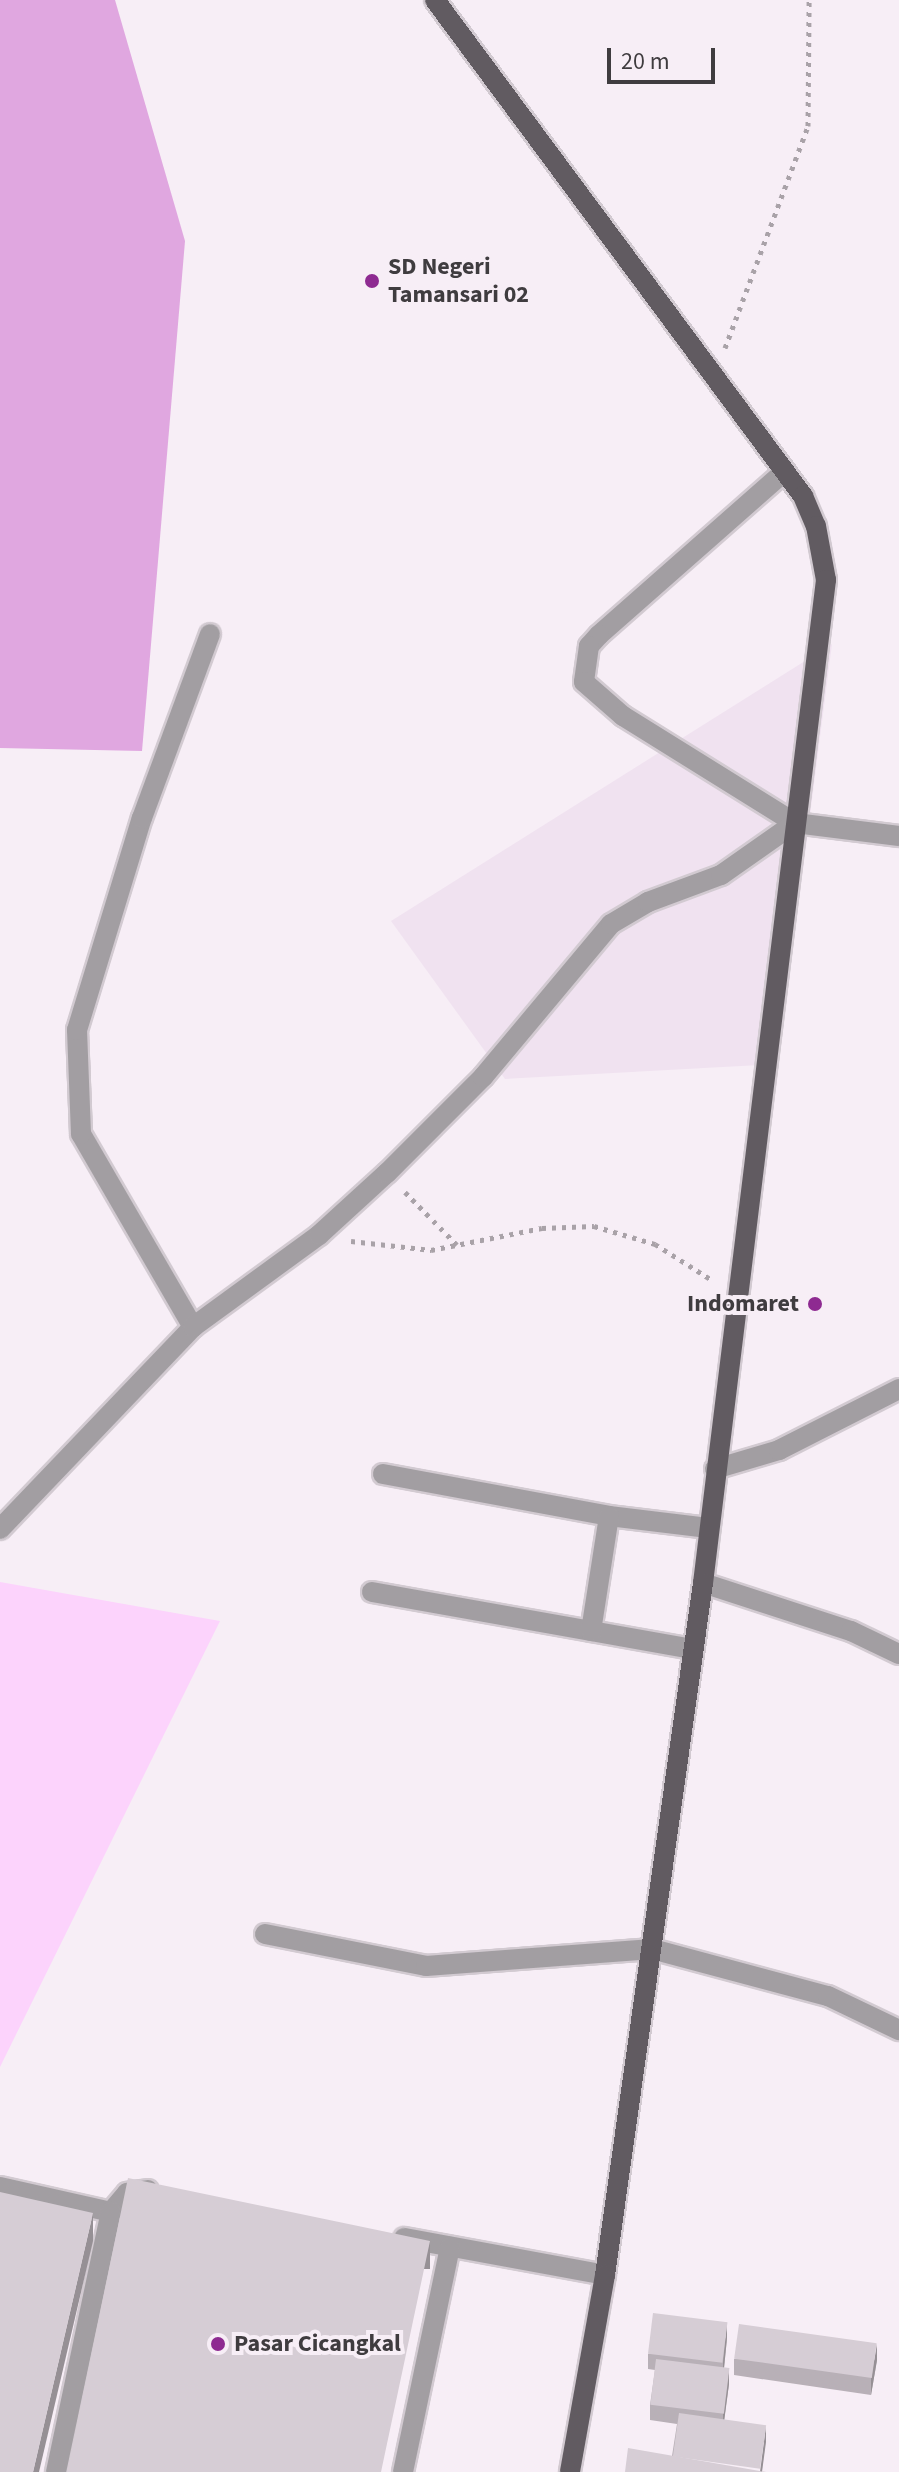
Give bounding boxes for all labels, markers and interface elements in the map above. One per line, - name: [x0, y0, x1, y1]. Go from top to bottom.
- scale bar: [611, 32, 719, 82]
- text: 20 m: [621, 44, 670, 79]
- place label: SD Negeri Tamansari 02: [388, 253, 529, 309]
- marker: SD Negeri Tamansari 02: [363, 272, 381, 290]
- place label: Indomaret: [687, 1290, 799, 1318]
- marker: Indomaret: [806, 1295, 824, 1313]
- place label: Pasar Cicangkal: [234, 2330, 401, 2358]
- marker: Pasar Cicangkal: [209, 2335, 227, 2353]

